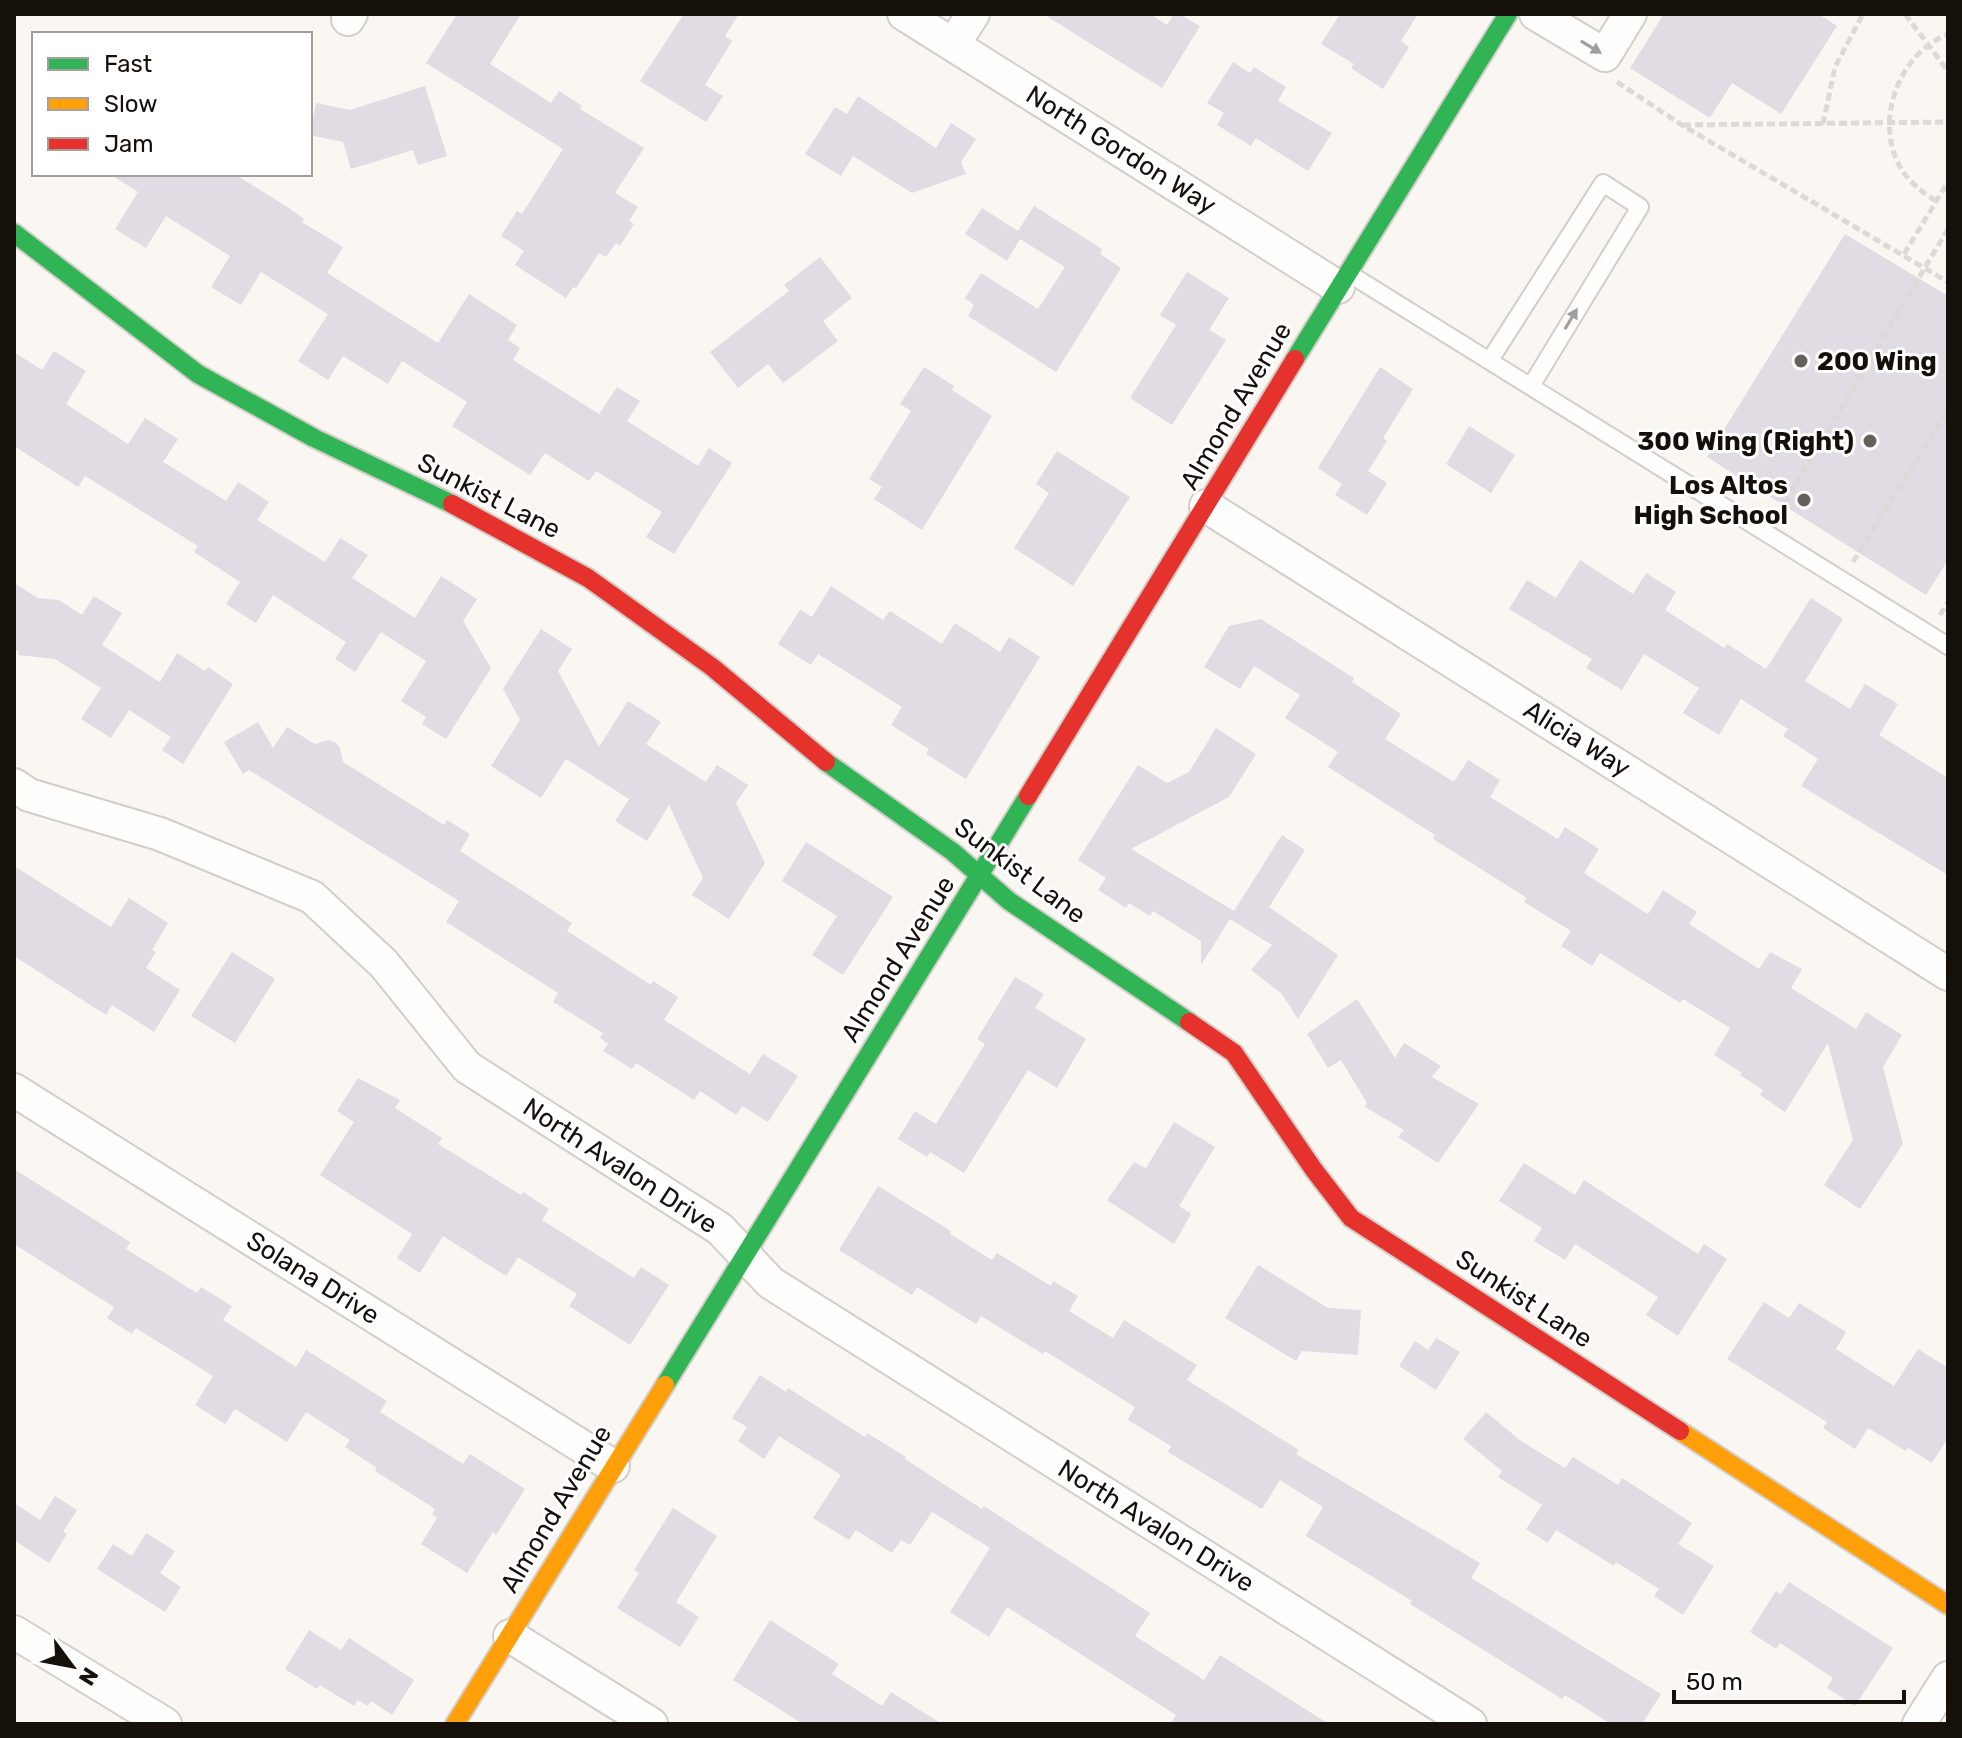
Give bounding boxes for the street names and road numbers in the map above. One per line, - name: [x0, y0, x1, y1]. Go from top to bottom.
- street label: North Gordon Way: [1020, 79, 1222, 221]
- street label: Almond Avenue: [1174, 317, 1298, 495]
- street label: Sunkist Lane: [412, 447, 566, 545]
- street label: Alicia Way: [1518, 694, 1636, 784]
- street label: Sunkist Lane: [948, 812, 1092, 930]
- street label: Almond Avenue: [835, 870, 961, 1048]
- street label: North Avalon Drive: [517, 1092, 723, 1240]
- street label: Solana Drive: [241, 1225, 385, 1331]
- street label: Sunkist Lane: [1450, 1243, 1598, 1355]
- street label: Almond Avenue: [494, 1420, 618, 1598]
- street label: North Avalon Drive: [1052, 1453, 1260, 1599]

